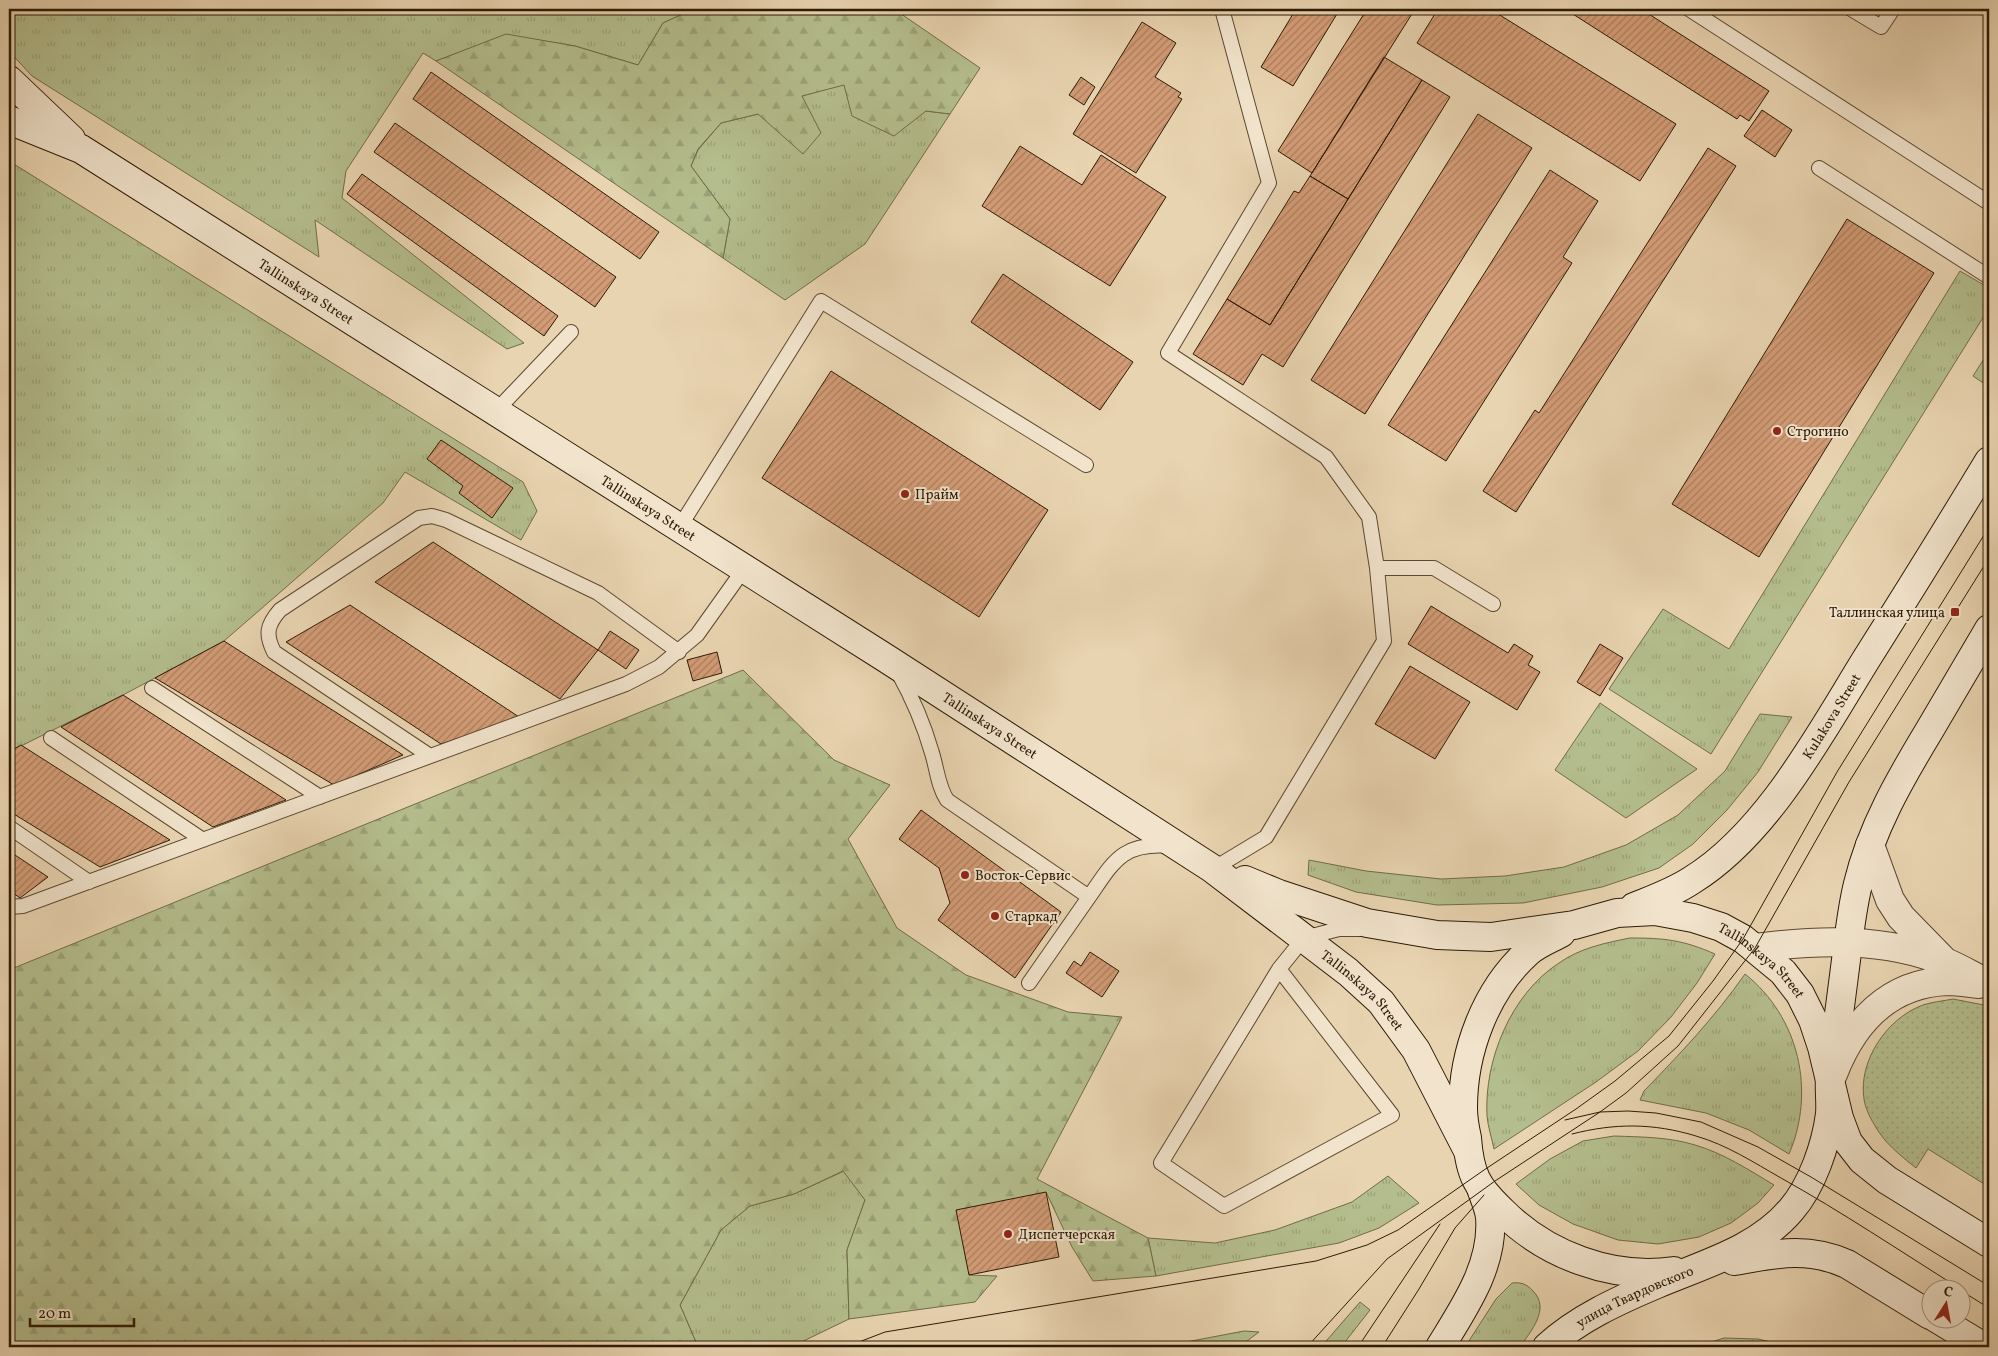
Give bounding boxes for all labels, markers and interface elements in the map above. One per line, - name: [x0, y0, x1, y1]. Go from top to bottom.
- street label: Tallinskaya Street: [254, 255, 357, 330]
- place label: Строгино: [1787, 423, 1849, 442]
- marker: Строгино: [1771, 425, 1783, 437]
- street label: Tallinskaya Street: [596, 472, 699, 547]
- place label: Прайм: [915, 486, 959, 505]
- marker: Прайм: [899, 488, 911, 500]
- place label: Таллинская улица: [1829, 604, 1945, 623]
- marker: Таллинская улица: [1949, 606, 1961, 618]
- street label: Kulakova Street: [1799, 670, 1866, 763]
- street label: Tallinskaya Street: [938, 689, 1041, 764]
- place label: Восток-Сервис: [975, 867, 1071, 886]
- marker: Восток-Сервис: [959, 869, 971, 881]
- place label: Старкад: [1005, 908, 1058, 927]
- marker: Старкад: [989, 910, 1001, 922]
- street label: Tallinskaya Street: [1714, 919, 1809, 1002]
- street label: Tallinskaya Street: [1316, 946, 1407, 1035]
- place label: Диспетчерская: [1018, 1226, 1115, 1245]
- marker: Диспетчерская: [1002, 1228, 1014, 1240]
- street label: улица Твардовского: [1573, 1262, 1697, 1333]
- north arrow: [1920, 1278, 1970, 1328]
- text: С: [1942, 1283, 1954, 1303]
- scale bar: [30, 1296, 134, 1328]
- text: 20 m: [38, 1304, 71, 1325]

